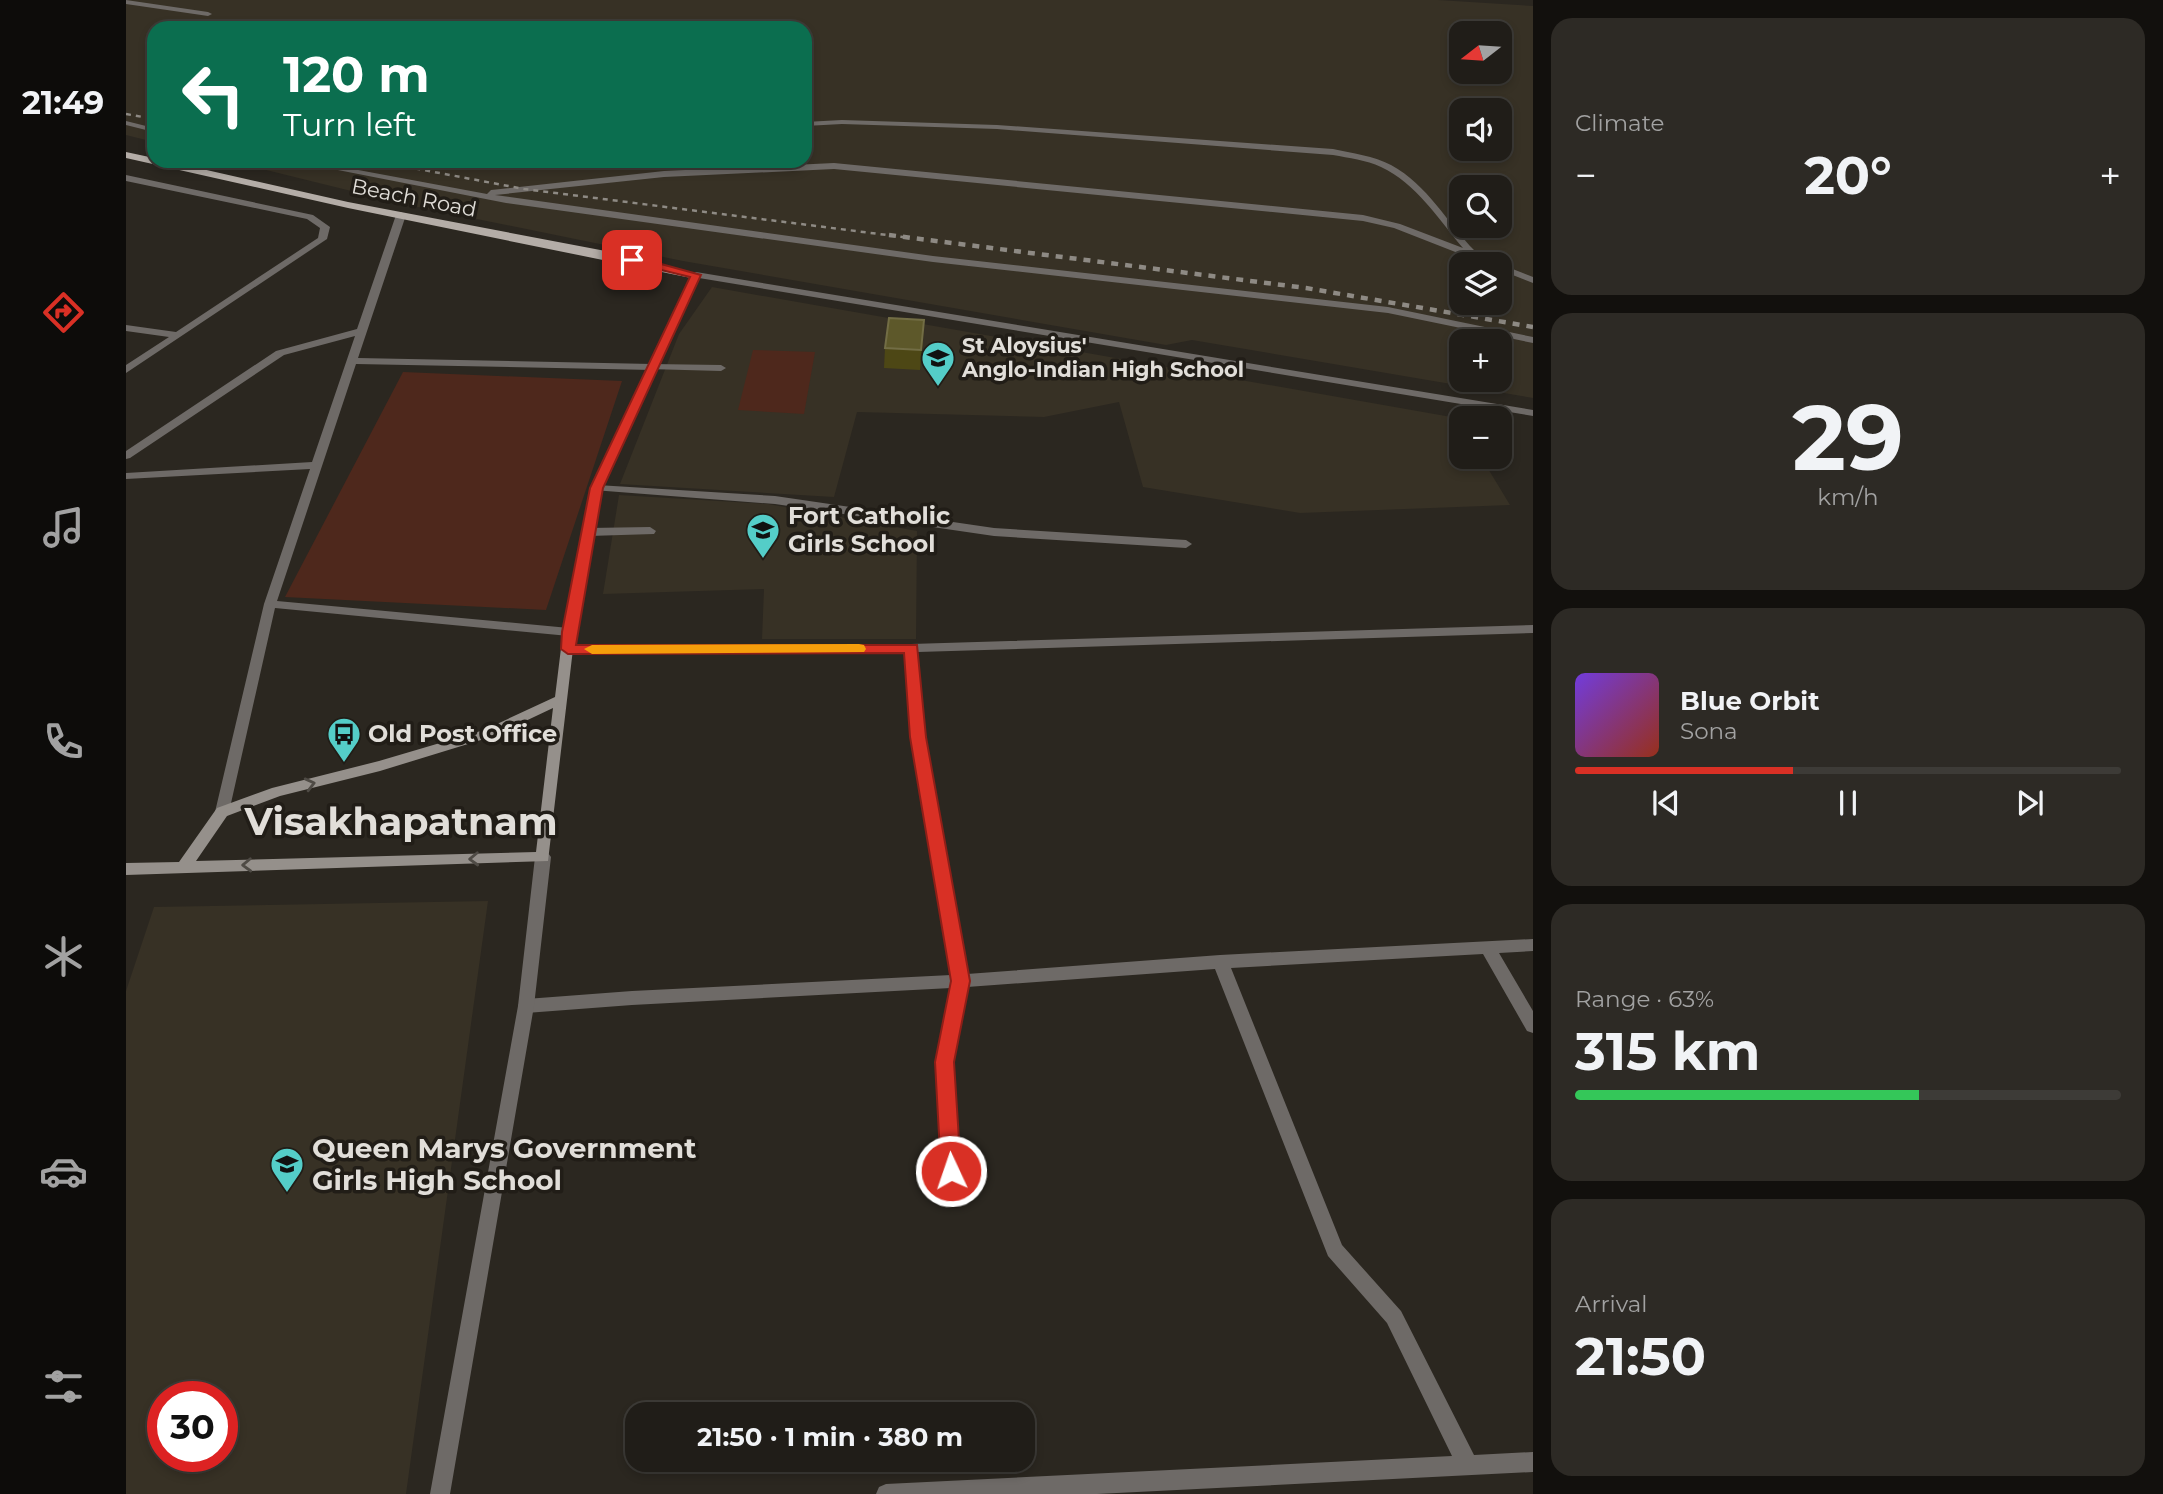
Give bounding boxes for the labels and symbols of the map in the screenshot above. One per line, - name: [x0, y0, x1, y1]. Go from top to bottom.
- north arrow: [1449, 21, 1512, 84]
- street label: Beach Road: [349, 173, 479, 222]
- pin: [602, 230, 662, 290]
- place label: St Aloysius' Anglo-Indian High School: [961, 333, 1244, 382]
- school or university icon: St Aloysius' Anglo-Indian High School: [919, 339, 957, 388]
- place label: Fort Catholic Girls School: [788, 501, 950, 558]
- school or university icon: Fort Catholic Girls School: [744, 511, 782, 560]
- bus stop icon: Old Post Office: [325, 715, 363, 764]
- place label: Old Post Office: [368, 719, 557, 748]
- one-way arrow: [304, 778, 316, 792]
- district label: Visakhapatnam: [243, 798, 558, 845]
- one-way arrow: [469, 851, 480, 866]
- one-way arrow: [241, 858, 252, 873]
- place label: Queen Marys Government Girls High School: [312, 1131, 696, 1197]
- position arrow: [914, 1134, 988, 1208]
- school or university icon: Queen Marys Government Girls High School: [268, 1145, 306, 1194]
- speed limit sign: 30: [147, 1381, 238, 1472]

